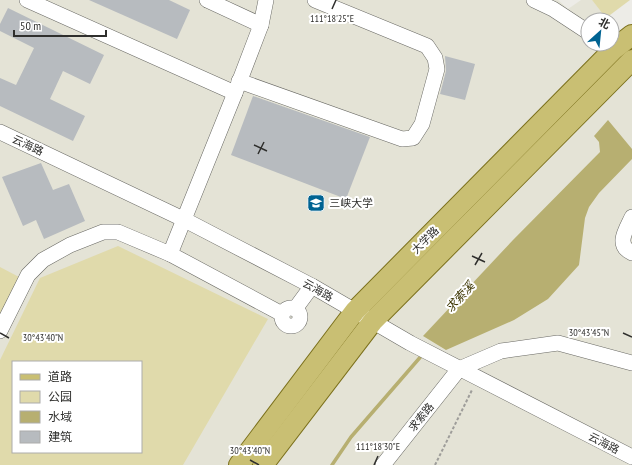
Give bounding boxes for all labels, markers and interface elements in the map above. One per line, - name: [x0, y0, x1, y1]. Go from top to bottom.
- scale bar: [14, 12, 106, 38]
- text: 111°18'25"E: [310, 12, 354, 25]
- north arrow: [580, 12, 620, 52]
- text: 北: [596, 14, 613, 32]
- text: 50 m: [20, 18, 41, 33]
- street label: 云海路: [10, 132, 46, 158]
- school or university icon: 三峡大学: [306, 193, 326, 213]
- place label: 三峡大学: [329, 196, 373, 210]
- street label: 大学路: [408, 223, 442, 257]
- street label: 云海路: [300, 276, 336, 304]
- water label: 求索溪: [442, 277, 479, 315]
- text: 30°43'45"N: [569, 326, 609, 339]
- text: 30°43'40"N: [23, 331, 63, 344]
- legend: [12, 361, 142, 453]
- text: 道路: [48, 369, 72, 384]
- text: 公园: [48, 389, 72, 404]
- street label: 求索路: [405, 400, 437, 434]
- text: 水域: [48, 409, 72, 424]
- text: 建筑: [48, 429, 72, 444]
- street label: 云海路: [586, 429, 622, 457]
- text: 111°18'30"E: [356, 440, 400, 453]
- text: 30°43'40"N: [230, 444, 270, 457]

